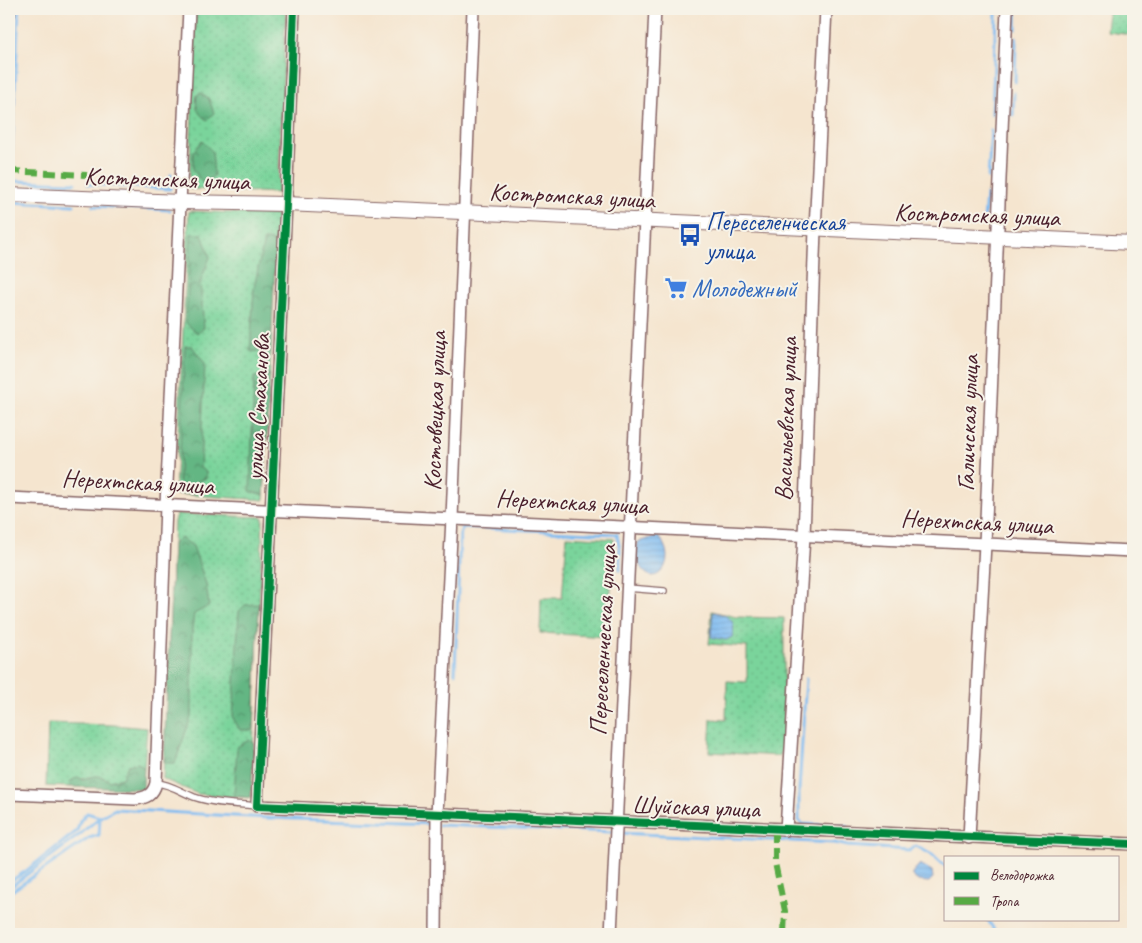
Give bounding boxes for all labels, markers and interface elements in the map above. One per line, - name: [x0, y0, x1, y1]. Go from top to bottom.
- street label: Костромская улица: [84, 160, 252, 198]
- street label: Костромская улица: [488, 176, 658, 216]
- street label: Костромская улица: [894, 196, 1062, 234]
- place label: Переселенческая улица: [704, 206, 846, 267]
- bus stop icon: Переселенческая улица: [677, 222, 703, 248]
- place label: Молодежный: [692, 273, 799, 305]
- supermarket icon: Молодежный: [663, 275, 689, 301]
- street label: Костовецкая улица: [416, 329, 454, 491]
- street label: улица Стаханова: [238, 331, 278, 483]
- street label: Васильевская улица: [767, 335, 805, 501]
- street label: Галичская улица: [950, 352, 986, 492]
- street label: Нерехтская улица: [61, 462, 217, 502]
- street label: Нерехтская улица: [495, 482, 651, 522]
- street label: Нерехтская улица: [900, 502, 1056, 542]
- street label: Переселенческая улица: [582, 542, 624, 736]
- street label: Шуйская улица: [632, 789, 762, 825]
- legend: [944, 856, 1120, 920]
- text: Велодорожка: [990, 866, 1054, 885]
- text: Тропа: [990, 892, 1019, 911]

